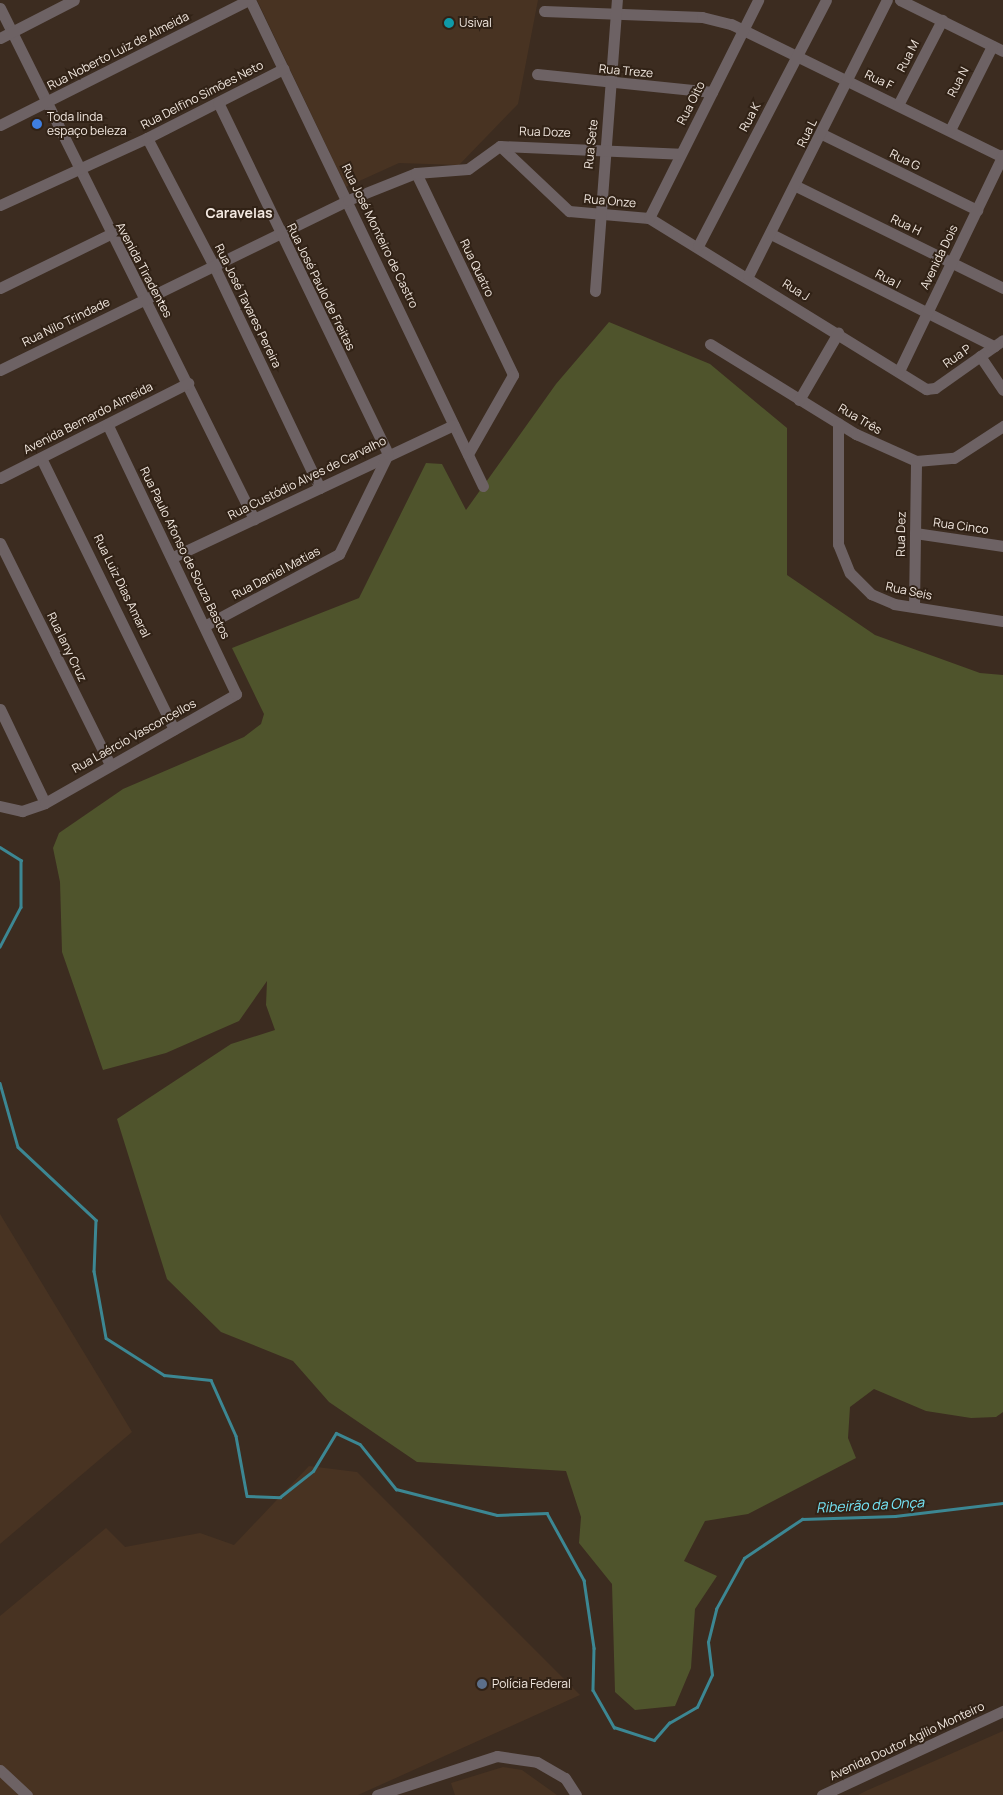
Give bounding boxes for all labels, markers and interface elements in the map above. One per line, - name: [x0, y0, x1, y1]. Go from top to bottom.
- street label: Rua Noberto Luiz de Almeida: [45, 9, 191, 93]
- place label: Usival: [459, 16, 492, 30]
- marker: Usival: [443, 17, 455, 29]
- street label: Rua M: [894, 38, 922, 74]
- street label: Rua Delfino Simões Neto: [138, 58, 266, 132]
- street label: Rua Treze: [598, 61, 654, 81]
- street label: Rua N: [944, 64, 972, 100]
- street label: Rua F: [862, 67, 896, 93]
- street label: Rua Oito: [674, 79, 708, 127]
- street label: Rua K: [736, 100, 764, 134]
- place label: Toda linda espaço beleza: [47, 110, 127, 138]
- street label: Rua L: [794, 116, 820, 150]
- marker: Toda linda espaço beleza: [31, 118, 43, 130]
- street label: Rua Sete: [581, 119, 601, 169]
- street label: Rua Doze: [519, 124, 571, 140]
- street label: Rua G: [887, 146, 923, 174]
- street label: Rua José Monteiro de Castro: [339, 162, 421, 310]
- street label: Rua Onze: [583, 192, 637, 210]
- district label: Caravelas: [205, 205, 273, 221]
- street label: Rua H: [888, 212, 924, 238]
- street label: Avenida Tiradentes: [113, 220, 175, 320]
- street label: Rua José Paulo de Freitas: [284, 221, 358, 353]
- street label: Avenida Dois: [917, 222, 961, 292]
- street label: Rua Quatro: [457, 237, 497, 299]
- street label: Rua José Tavares Pereira: [212, 242, 284, 370]
- street label: Rua I: [873, 266, 903, 292]
- street label: Rua J: [780, 276, 812, 304]
- street label: Rua Nilo Trindade: [20, 295, 112, 349]
- street label: Rua P: [940, 341, 974, 371]
- street label: Avenida Bernardo Almeida: [21, 379, 155, 457]
- street label: Rua Três: [836, 401, 884, 437]
- street label: Rua Custódio Alves de Carvalho: [225, 433, 389, 523]
- street label: Rua Paulo Afonso de Souza Bastos: [137, 465, 233, 641]
- street label: Rua Dez: [893, 511, 909, 557]
- street label: Rua Cinco: [932, 515, 990, 537]
- street label: Rua Luiz Dias Amaral: [91, 532, 153, 640]
- street label: Rua Daniel Matias: [229, 544, 323, 602]
- street label: Rua Seis: [884, 579, 934, 603]
- street label: Rua Iany Cruz: [44, 610, 90, 684]
- street label: Rua Laércio Vasconcellos: [70, 696, 198, 776]
- water label: Ribeirão da Onça: [816, 1494, 924, 1516]
- place label: Polícia Federal: [492, 1677, 571, 1691]
- marker: Polícia Federal: [476, 1678, 488, 1690]
- street label: Avenida Doutor Agílio Monteiro: [827, 1699, 987, 1783]

